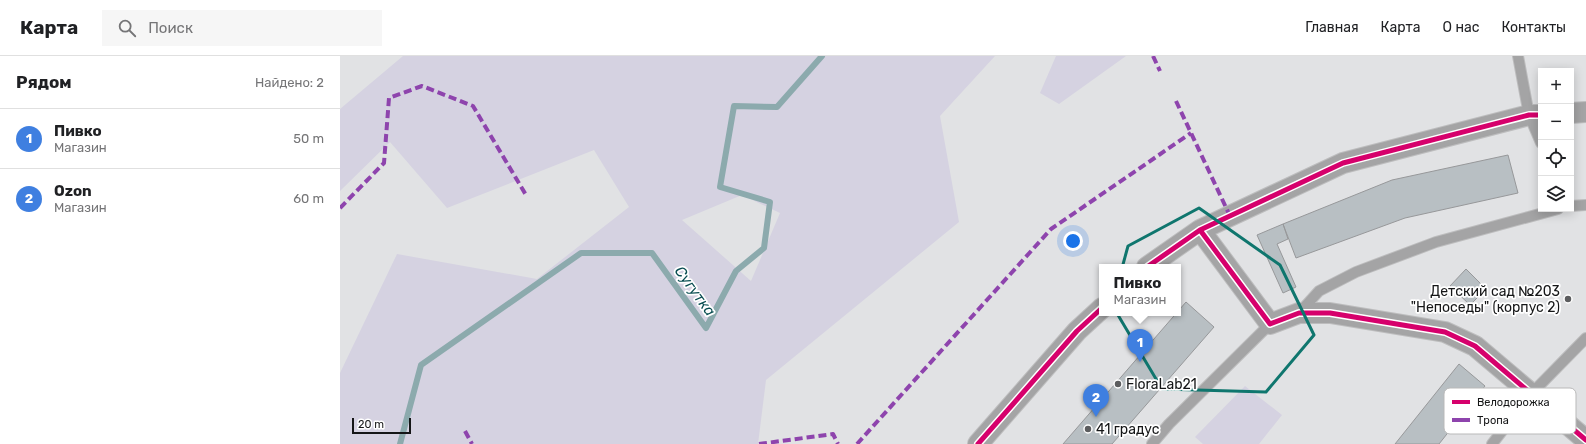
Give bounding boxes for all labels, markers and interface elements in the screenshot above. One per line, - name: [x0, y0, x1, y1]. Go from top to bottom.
- search box: [102, 10, 382, 46]
- text: Карта: [20, 16, 78, 39]
- icon: search: [116, 17, 138, 39]
- text: Поиск: [148, 19, 193, 37]
- text: Главная: [1305, 19, 1359, 36]
- text: Карта: [1381, 19, 1421, 36]
- text: О нас: [1443, 19, 1479, 36]
- text: Контакты: [1501, 19, 1566, 36]
- map controls: [1538, 68, 1574, 212]
- button: +: [1538, 68, 1574, 104]
- text: Рядом: [16, 72, 72, 92]
- text: Найдено: 2: [255, 75, 324, 90]
- button: −: [1538, 104, 1574, 140]
- text: Пивко: [54, 122, 102, 140]
- text: 1: [26, 131, 32, 146]
- text: 50 m: [293, 131, 324, 146]
- text: Магазин: [54, 140, 107, 155]
- button: locate: [1538, 140, 1574, 176]
- button: layers: [1538, 176, 1574, 212]
- text: Ozon: [54, 182, 92, 200]
- text: 2: [25, 191, 33, 206]
- text: 60 m: [293, 191, 324, 206]
- text: Магазин: [54, 200, 107, 215]
- your location: [1063, 231, 1083, 251]
- water label: Сугутка: [671, 262, 719, 320]
- popup: [1099, 264, 1181, 316]
- text: Пивко: [1114, 274, 1161, 292]
- place label: Детский сад №203 "Непоседы" (корпус 2): [1411, 283, 1560, 316]
- text: Магазин: [1114, 292, 1166, 307]
- marker: Детский сад №203 "Непоседы" (корпус 2): [1563, 294, 1573, 304]
- pin: 1: [1127, 329, 1153, 362]
- place label: FloraLab21: [1126, 376, 1197, 393]
- marker: FloraLab21: [1113, 379, 1123, 389]
- pin: 2: [1083, 384, 1109, 417]
- legend: [1444, 388, 1576, 434]
- text: Велодорожка: [1477, 396, 1550, 409]
- text: Тропа: [1477, 414, 1509, 427]
- scale bar: [352, 416, 411, 435]
- text: 20 m: [358, 418, 384, 431]
- place label: 41 градус: [1096, 421, 1160, 438]
- marker: 41 градус: [1083, 424, 1093, 434]

